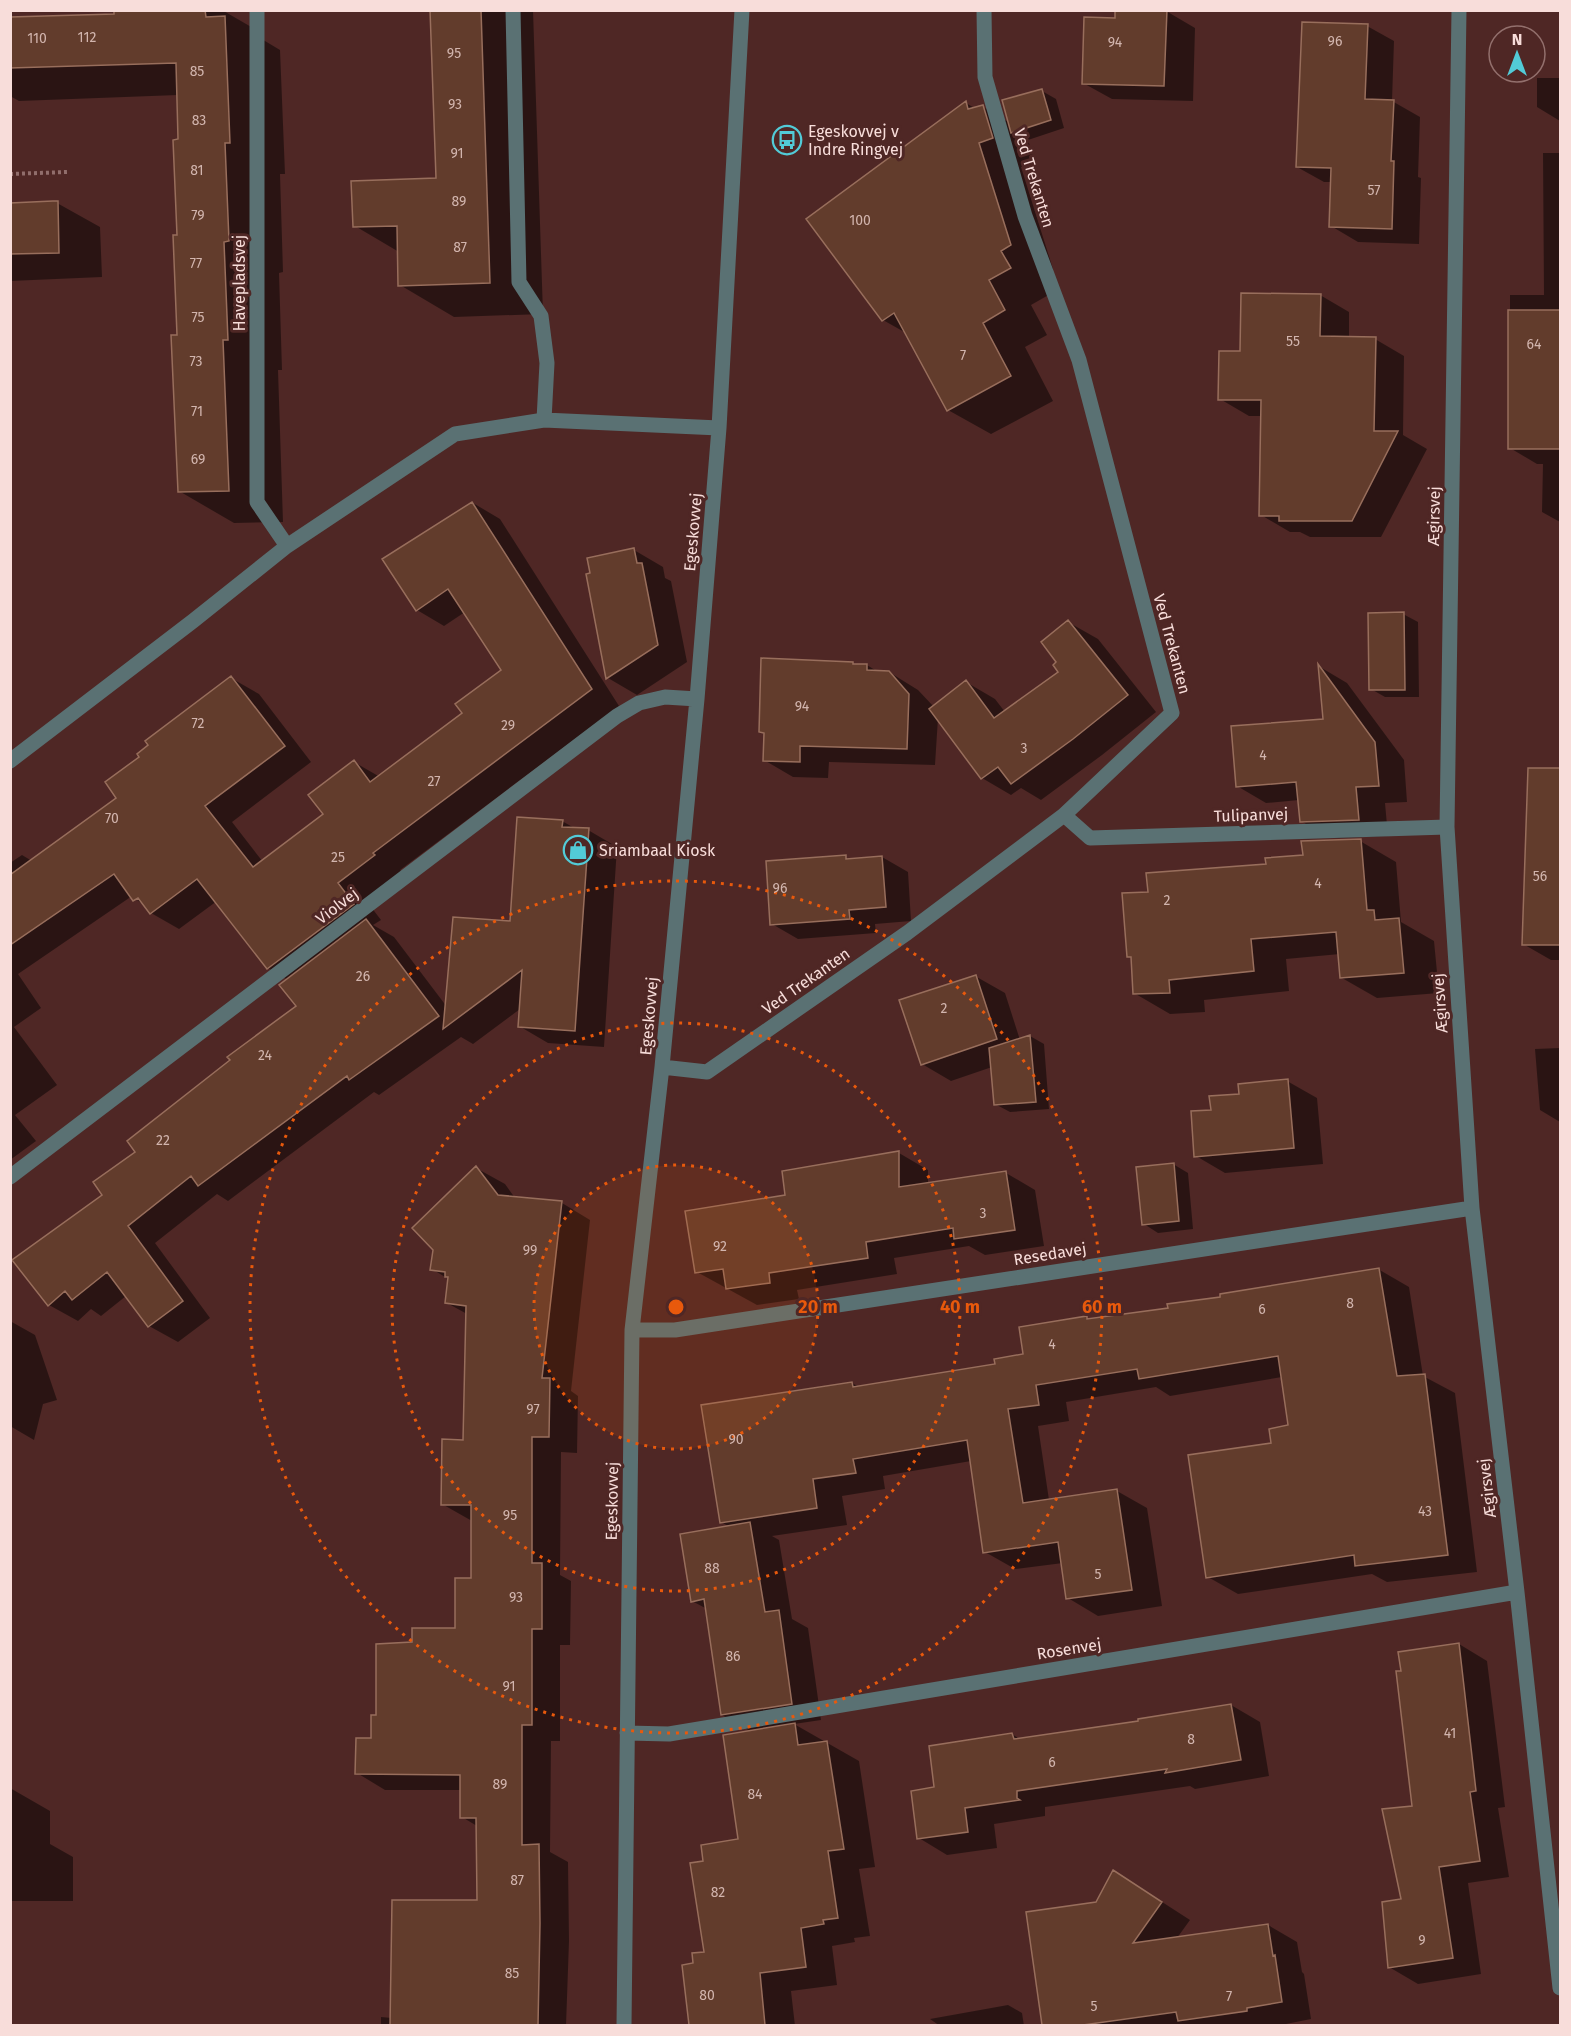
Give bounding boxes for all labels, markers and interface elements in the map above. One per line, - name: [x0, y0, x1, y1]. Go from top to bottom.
- north arrow: [1487, 24, 1547, 84]
- house number: 112: [78, 29, 96, 46]
- house number: 110: [27, 30, 47, 47]
- text: N: [1512, 30, 1522, 49]
- house number: 96: [1328, 33, 1342, 50]
- house number: 94: [1108, 34, 1123, 51]
- house number: 95: [447, 45, 461, 62]
- house number: 85: [190, 63, 204, 80]
- house number: 93: [448, 96, 462, 113]
- house number: 83: [192, 112, 206, 129]
- place label: Egeskovvej v Indre Ringvej: [808, 122, 903, 159]
- bus stop icon: Egeskovvej v Indre Ringvej: [771, 124, 803, 156]
- street label: Ved Trekanten: [1010, 126, 1058, 230]
- house number: 91: [450, 145, 464, 162]
- house number: 81: [190, 162, 204, 179]
- house number: 57: [1368, 182, 1380, 199]
- house number: 89: [452, 193, 466, 210]
- house number: 79: [191, 207, 205, 224]
- house number: 100: [849, 212, 871, 229]
- street label: Havepladsvej: [230, 235, 249, 331]
- house number: 87: [453, 239, 467, 256]
- house number: 77: [190, 255, 202, 272]
- house number: 75: [191, 309, 205, 326]
- house number: 55: [1286, 333, 1300, 350]
- house number: 64: [1527, 336, 1542, 353]
- house number: 7: [960, 347, 966, 364]
- house number: 73: [189, 353, 203, 370]
- house number: 71: [191, 403, 203, 420]
- house number: 69: [191, 451, 205, 468]
- street label: Ægirsvej: [1424, 486, 1444, 547]
- street label: Egeskovvej: [680, 492, 706, 572]
- street label: Ved Trekanten: [1150, 592, 1194, 696]
- house number: 94: [795, 698, 810, 715]
- house number: 72: [192, 715, 205, 732]
- house number: 29: [501, 717, 515, 734]
- house number: 3: [1021, 740, 1028, 757]
- house number: 4: [1259, 747, 1267, 764]
- house number: 27: [427, 773, 441, 790]
- street label: Tulipanvej: [1213, 804, 1289, 826]
- house number: 70: [105, 810, 119, 827]
- shop icon: Sriambaal Kiosk: [562, 834, 594, 866]
- place label: Sriambaal Kiosk: [599, 841, 716, 860]
- house number: 25: [331, 849, 345, 866]
- house number: 56: [1533, 868, 1547, 885]
- house number: 4: [1314, 875, 1322, 892]
- house number: 96: [773, 880, 787, 897]
- street label: Violvej: [312, 884, 362, 928]
- house number: 2: [1164, 892, 1171, 909]
- street label: Ved Trekanten: [758, 944, 854, 1018]
- house number: 26: [356, 968, 370, 985]
- street label: Ægirsvej: [1428, 973, 1452, 1034]
- street label: Egeskovvej: [636, 976, 662, 1056]
- house number: 2: [941, 1000, 948, 1017]
- house number: 24: [258, 1047, 273, 1064]
- house number: 22: [156, 1132, 170, 1149]
- house number: 3: [980, 1205, 987, 1222]
- house number: 92: [713, 1238, 727, 1255]
- street label: Resedavej: [1012, 1239, 1088, 1269]
- house number: 99: [523, 1242, 537, 1259]
- house number: 8: [1346, 1295, 1354, 1312]
- text: 20 m: [798, 1296, 838, 1318]
- text: 40 m: [940, 1296, 980, 1318]
- text: 60 m: [1082, 1296, 1122, 1318]
- centre of rings: [666, 1297, 686, 1317]
- house number: 6: [1258, 1301, 1266, 1318]
- house number: 4: [1048, 1336, 1056, 1353]
- house number: 97: [526, 1401, 540, 1418]
- house number: 90: [728, 1431, 744, 1448]
- street label: Ægirsvej: [1474, 1457, 1500, 1520]
- street label: Egeskovvej: [602, 1461, 622, 1541]
- house number: 43: [1418, 1503, 1432, 1520]
- house number: 95: [503, 1507, 517, 1524]
- house number: 88: [704, 1560, 720, 1577]
- house number: 5: [1094, 1566, 1102, 1583]
- house number: 93: [509, 1589, 523, 1606]
- street label: Rosenvej: [1035, 1635, 1103, 1663]
- house number: 86: [725, 1648, 741, 1665]
- house number: 91: [502, 1678, 516, 1695]
- house number: 41: [1444, 1725, 1456, 1742]
- house number: 8: [1187, 1731, 1195, 1748]
- house number: 6: [1048, 1754, 1056, 1771]
- house number: 89: [493, 1776, 507, 1793]
- house number: 84: [747, 1786, 763, 1803]
- house number: 87: [510, 1872, 524, 1889]
- house number: 82: [711, 1884, 725, 1901]
- house number: 9: [1418, 1932, 1426, 1949]
- house number: 85: [505, 1965, 519, 1982]
- house number: 80: [699, 1987, 715, 2004]
- house number: 7: [1226, 1988, 1232, 2005]
- house number: 5: [1090, 1998, 1098, 2015]

